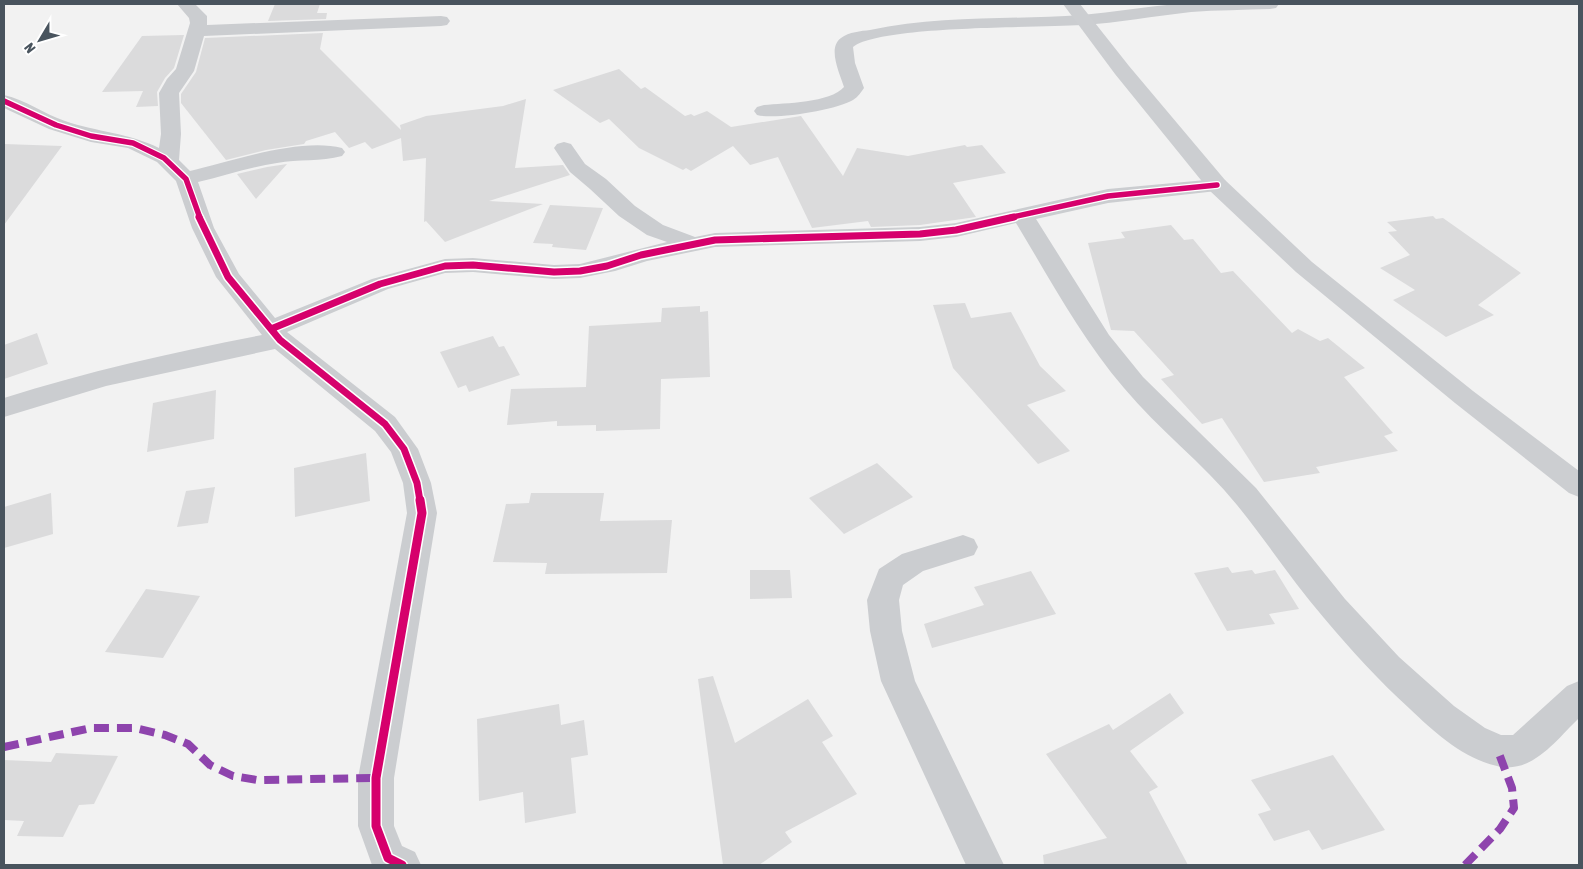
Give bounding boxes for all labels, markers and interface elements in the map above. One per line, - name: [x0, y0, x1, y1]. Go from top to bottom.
- north arrow: [15, 15, 65, 65]
- text: N: [21, 40, 39, 56]

